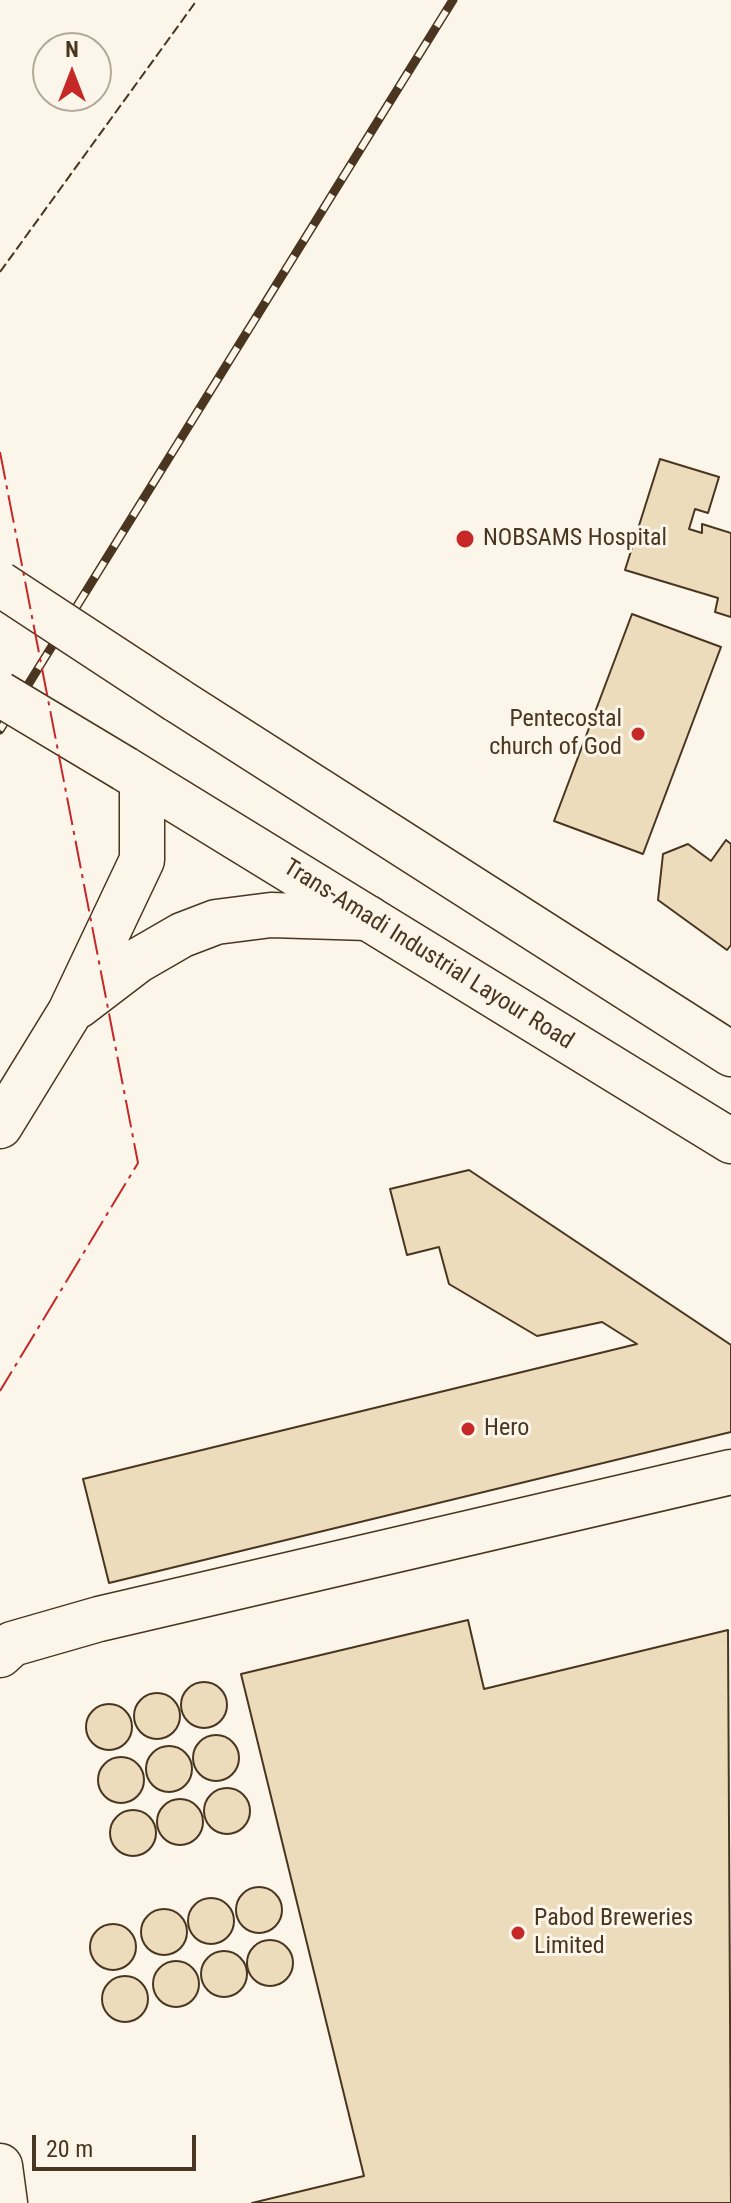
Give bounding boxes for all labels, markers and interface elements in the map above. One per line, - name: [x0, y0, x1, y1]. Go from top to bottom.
- north arrow: [32, 32, 112, 112]
- text: N: [65, 37, 79, 62]
- place label: NOBSAMS Hospital: [483, 525, 667, 553]
- marker: NOBSAMS Hospital: [454, 528, 476, 550]
- place label: Pentecostal church of God: [489, 706, 622, 762]
- marker: Pentecostal church of God: [629, 725, 647, 743]
- street label: Trans-Amadi Industrial Layour Road: [278, 854, 578, 1056]
- place label: Hero: [484, 1415, 529, 1443]
- marker: Hero: [459, 1420, 477, 1438]
- place label: Pabod Breweries Limited: [534, 1905, 693, 1961]
- marker: Pabod Breweries Limited: [509, 1924, 527, 1942]
- scale bar: [36, 2119, 200, 2169]
- text: 20 m: [46, 2135, 93, 2163]

